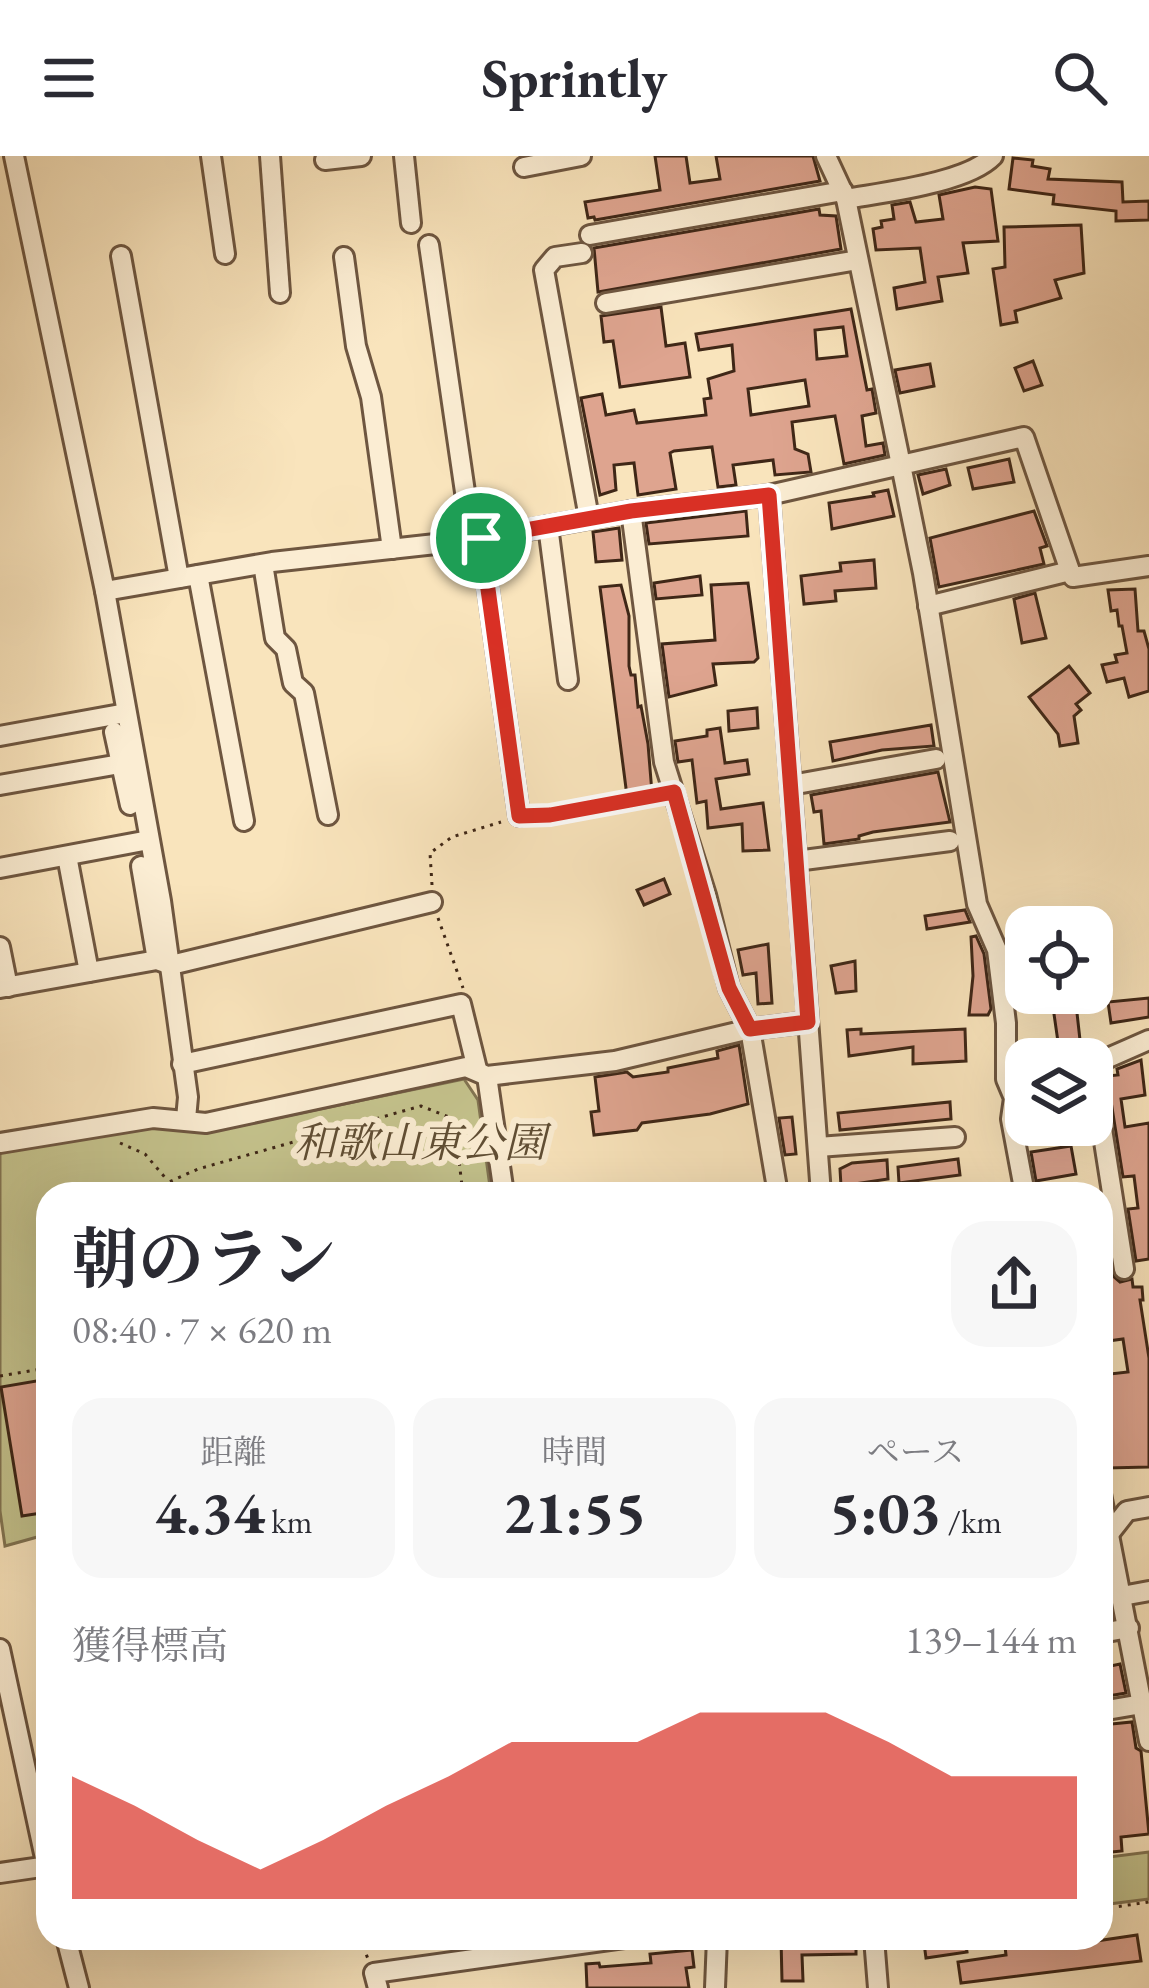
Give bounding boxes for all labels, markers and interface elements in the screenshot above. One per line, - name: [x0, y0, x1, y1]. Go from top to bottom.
- text: Sprintly: [482, 43, 667, 113]
- icon: menu: [36, 45, 102, 111]
- icon: search: [1047, 45, 1113, 111]
- pin: [430, 487, 532, 589]
- icon: arrive: [448, 505, 514, 571]
- map controls: [1005, 906, 1113, 1146]
- button: locate: [1005, 906, 1113, 1014]
- button: layers: [1005, 1038, 1113, 1146]
- park label: 和歌山東公園: [294, 1115, 552, 1170]
- text: 朝のラン: [72, 1216, 336, 1302]
- button: share: [951, 1221, 1077, 1347]
- text: 08:40 · 7 × 620 m: [72, 1304, 332, 1355]
- text: 距離: [201, 1430, 267, 1473]
- text: 時間: [542, 1430, 608, 1473]
- text: ペース: [867, 1430, 964, 1473]
- text: 4.34: [155, 1473, 265, 1551]
- text: 21:55: [503, 1473, 646, 1551]
- text: 5:03: [829, 1473, 941, 1551]
- text: km: [265, 1500, 312, 1543]
- text: /km: [941, 1500, 1002, 1543]
- text: 139–144 m: [905, 1614, 1077, 1665]
- text: 獲得標高: [72, 1620, 228, 1671]

